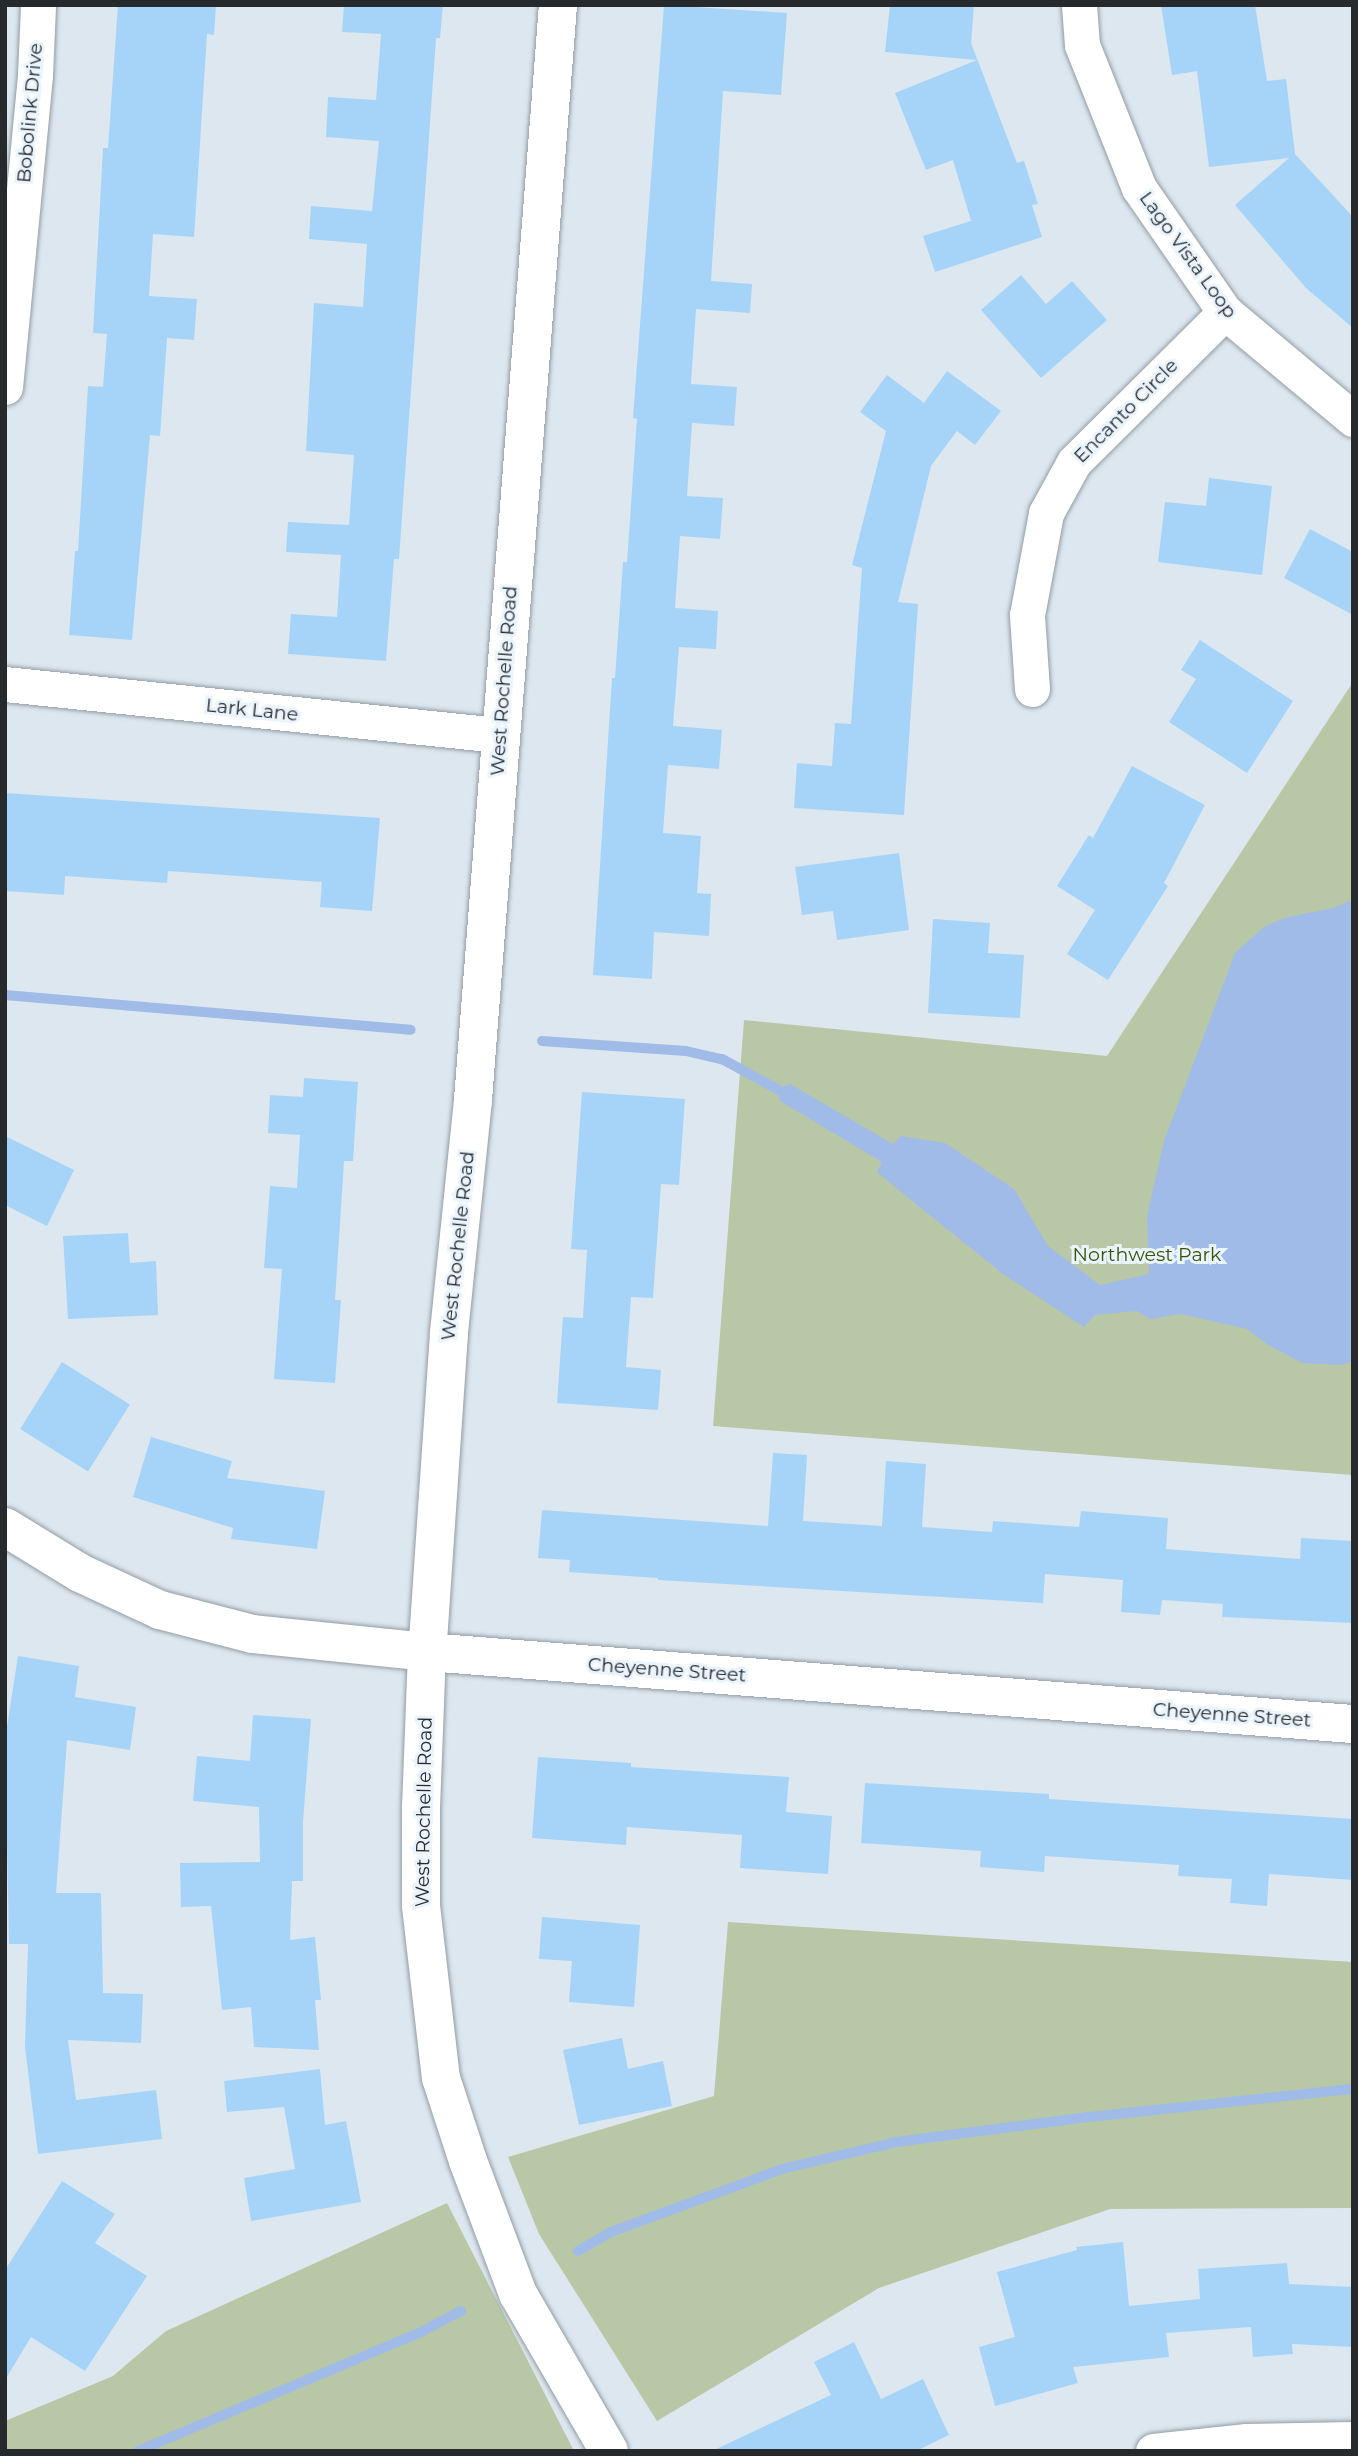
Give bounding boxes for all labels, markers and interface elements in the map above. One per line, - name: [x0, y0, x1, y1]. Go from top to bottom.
- street label: Bobolink Drive: [13, 42, 47, 184]
- street label: Lago Vista Loop: [1134, 187, 1242, 323]
- street label: Encanto Circle: [1069, 354, 1183, 468]
- street label: West Rochelle Road: [486, 585, 522, 777]
- street label: Lark Lane: [205, 694, 299, 726]
- street label: West Rochelle Road: [437, 1150, 479, 1342]
- park label: Northwest Park: [1073, 1244, 1221, 1266]
- street label: Cheyenne Street: [587, 1653, 747, 1687]
- street label: Cheyenne Street: [1152, 1698, 1312, 1732]
- street label: West Rochelle Road: [411, 1717, 437, 1907]

